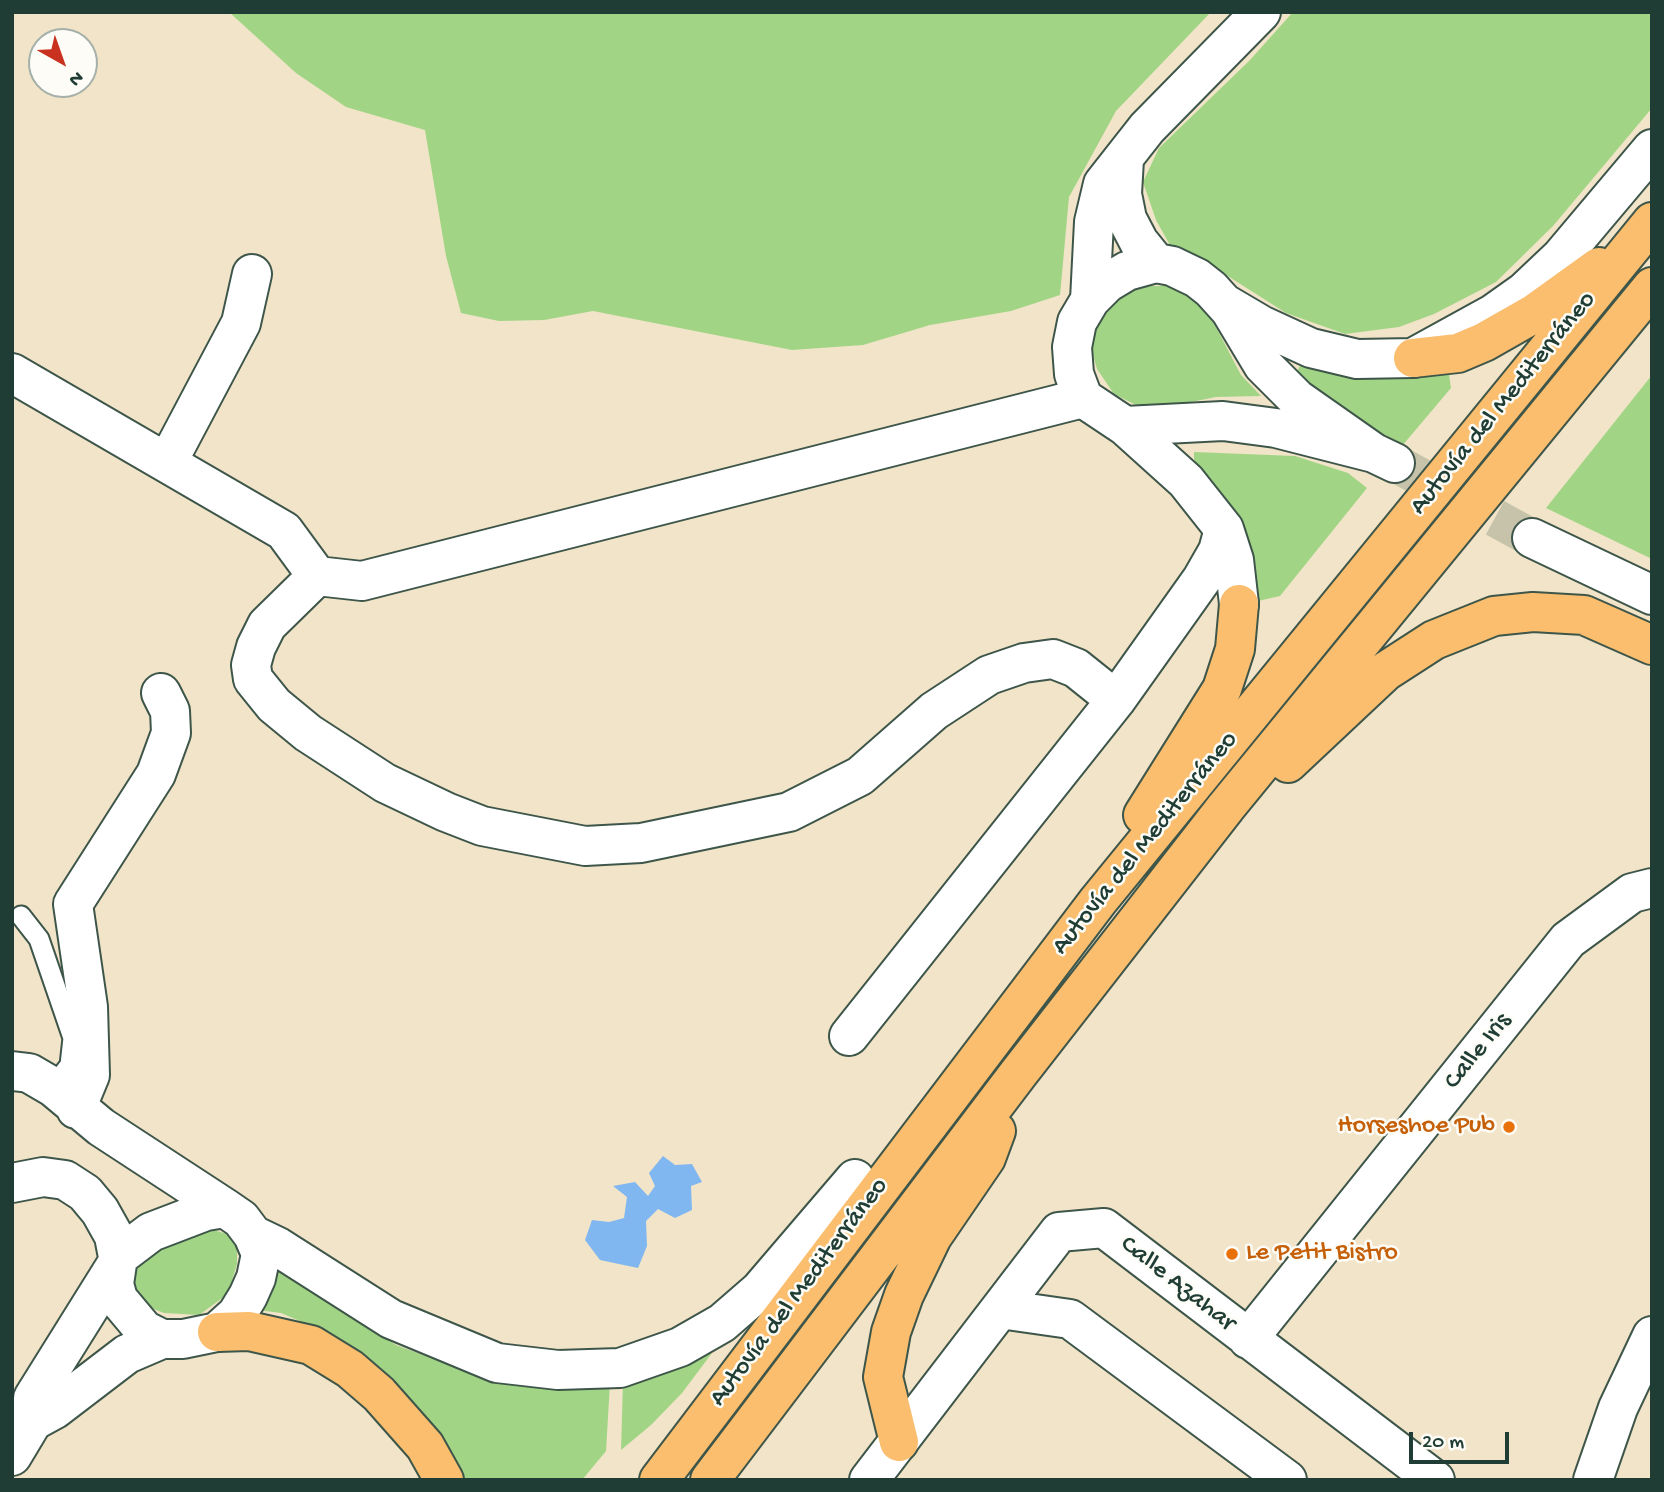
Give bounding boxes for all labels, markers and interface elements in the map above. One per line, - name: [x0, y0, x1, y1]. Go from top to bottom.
- north arrow: [28, 28, 98, 98]
- text: N: [63, 65, 88, 91]
- street label: Autovía del Mediterráneo: [1404, 286, 1604, 522]
- street label: Autovía del Mediterráneo: [1046, 726, 1246, 962]
- street label: Calle Iris: [1438, 1007, 1520, 1097]
- place label: Horseshoe Pub: [1338, 1111, 1495, 1143]
- marker: Horseshoe Pub: [1501, 1119, 1517, 1135]
- street label: Autovía del Mediterráneo: [704, 1172, 896, 1414]
- street label: Calle Azahar: [1113, 1230, 1241, 1340]
- place label: Le Petit Bistro: [1246, 1238, 1398, 1270]
- marker: Le Petit Bistro: [1224, 1246, 1240, 1262]
- scale bar: [1412, 1418, 1512, 1462]
- text: 20 m: [1422, 1431, 1464, 1456]

